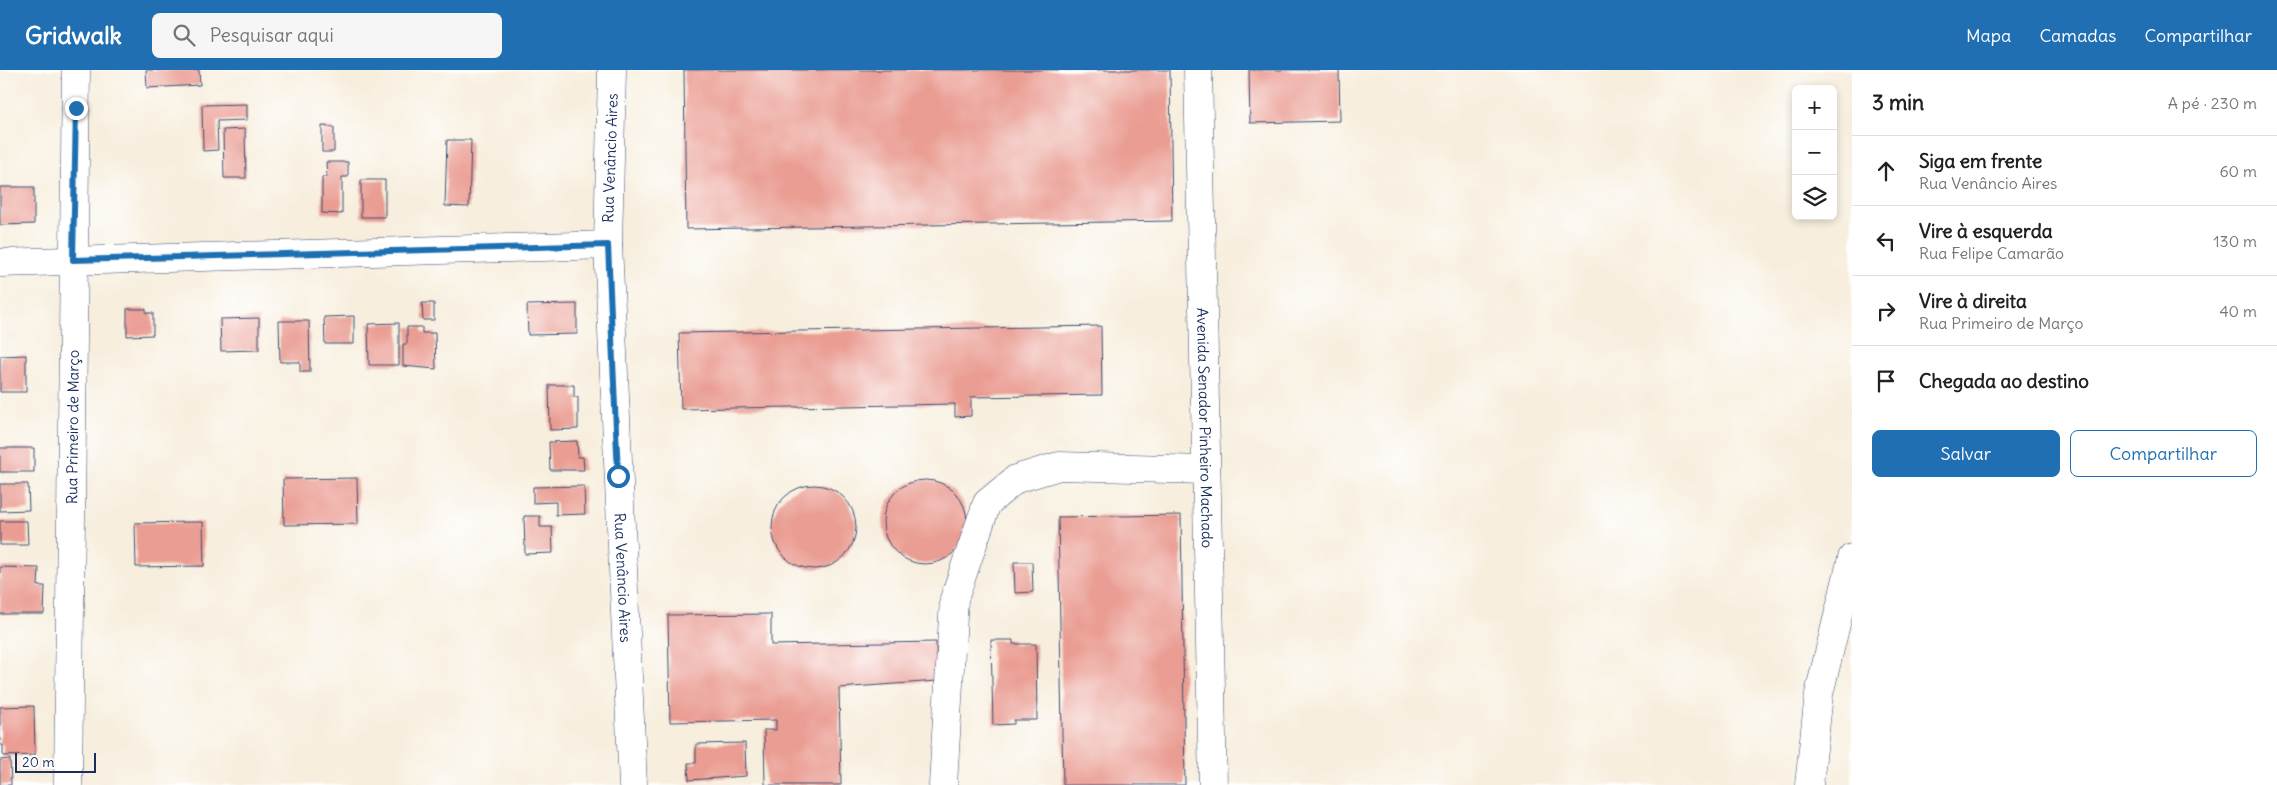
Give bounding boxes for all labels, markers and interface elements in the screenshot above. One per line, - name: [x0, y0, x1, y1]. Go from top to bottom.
- search box: [152, 13, 502, 58]
- text: Gridwalk: [25, 20, 122, 50]
- icon: search: [170, 21, 198, 49]
- text: Pesquisar aqui: [210, 23, 334, 47]
- text: Mapa: [1966, 24, 2011, 47]
- text: Camadas: [2039, 24, 2116, 47]
- text: Compartilhar: [2144, 24, 2252, 47]
- map controls: [1792, 85, 1837, 220]
- button: +: [1792, 85, 1837, 130]
- text: 3 min: [1872, 89, 1924, 116]
- street label: Rua Venâncio Aires: [598, 93, 622, 223]
- text: A pé · 230 m: [2168, 93, 2257, 113]
- route end: [65, 97, 88, 120]
- button: −: [1792, 130, 1837, 175]
- text: Siga em frente: [1919, 149, 2042, 173]
- icon: ahead: [1872, 157, 1900, 185]
- text: 60 m: [2219, 161, 2257, 181]
- text: Rua Venâncio Aires: [1919, 173, 2057, 193]
- button: layers: [1792, 175, 1837, 220]
- text: Vire à esquerda: [1919, 219, 2053, 243]
- icon: left: [1872, 227, 1900, 255]
- text: 130 m: [2213, 231, 2257, 251]
- text: Rua Felipe Camarão: [1919, 243, 2064, 263]
- text: Vire à direita: [1919, 289, 2027, 313]
- icon: right: [1872, 297, 1900, 325]
- text: 40 m: [2219, 301, 2257, 321]
- street label: Avenida Senador Pinheiro Machado: [1193, 308, 1218, 548]
- text: Rua Primeiro de Março: [1919, 313, 2084, 333]
- street label: Rua Primeiro de Março: [62, 350, 82, 504]
- icon: arrive: [1872, 367, 1900, 395]
- text: Chegada ao destino: [1919, 369, 2089, 393]
- button: Salvar: [1872, 430, 2060, 477]
- button: Compartilhar: [2070, 430, 2257, 477]
- route start: [607, 465, 630, 488]
- street label: Rua Venâncio Aires: [611, 512, 636, 643]
- scale bar: [15, 750, 96, 773]
- text: 20 m: [22, 753, 55, 771]

